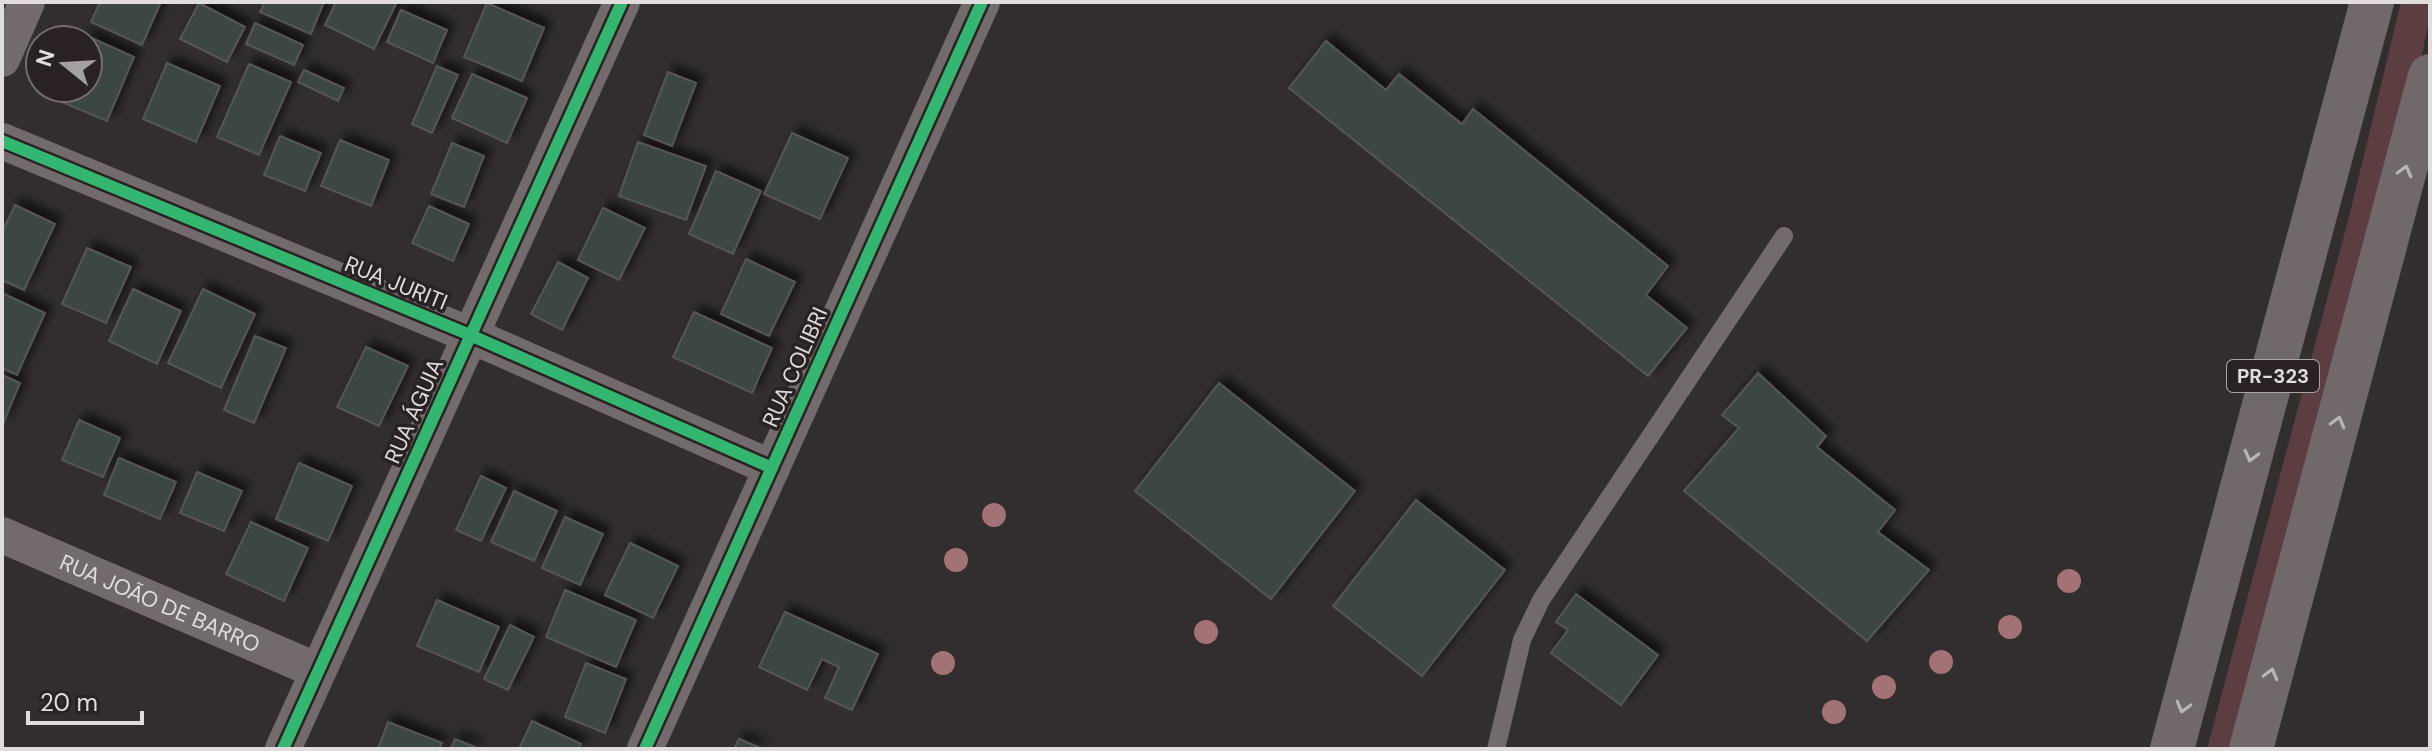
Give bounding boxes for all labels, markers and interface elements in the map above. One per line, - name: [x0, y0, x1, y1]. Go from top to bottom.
- north arrow: [24, 24, 104, 104]
- text: N: [29, 46, 62, 70]
- one-way arrow: [2395, 165, 2412, 178]
- street label: RUA JURITI: [340, 249, 452, 317]
- street label: RUA COLIBRI: [756, 302, 834, 432]
- street label: RUA ÁGUIA: [378, 354, 450, 468]
- road number: PR-323: [2227, 360, 2319, 392]
- one-way arrow: [2329, 416, 2345, 430]
- one-way arrow: [2244, 449, 2260, 463]
- street label: RUA JOÃO DE BARRO: [55, 547, 265, 659]
- one-way arrow: [2262, 667, 2279, 681]
- scale bar: [28, 675, 142, 725]
- text: 20 m: [40, 687, 98, 718]
- one-way arrow: [2176, 700, 2192, 714]

